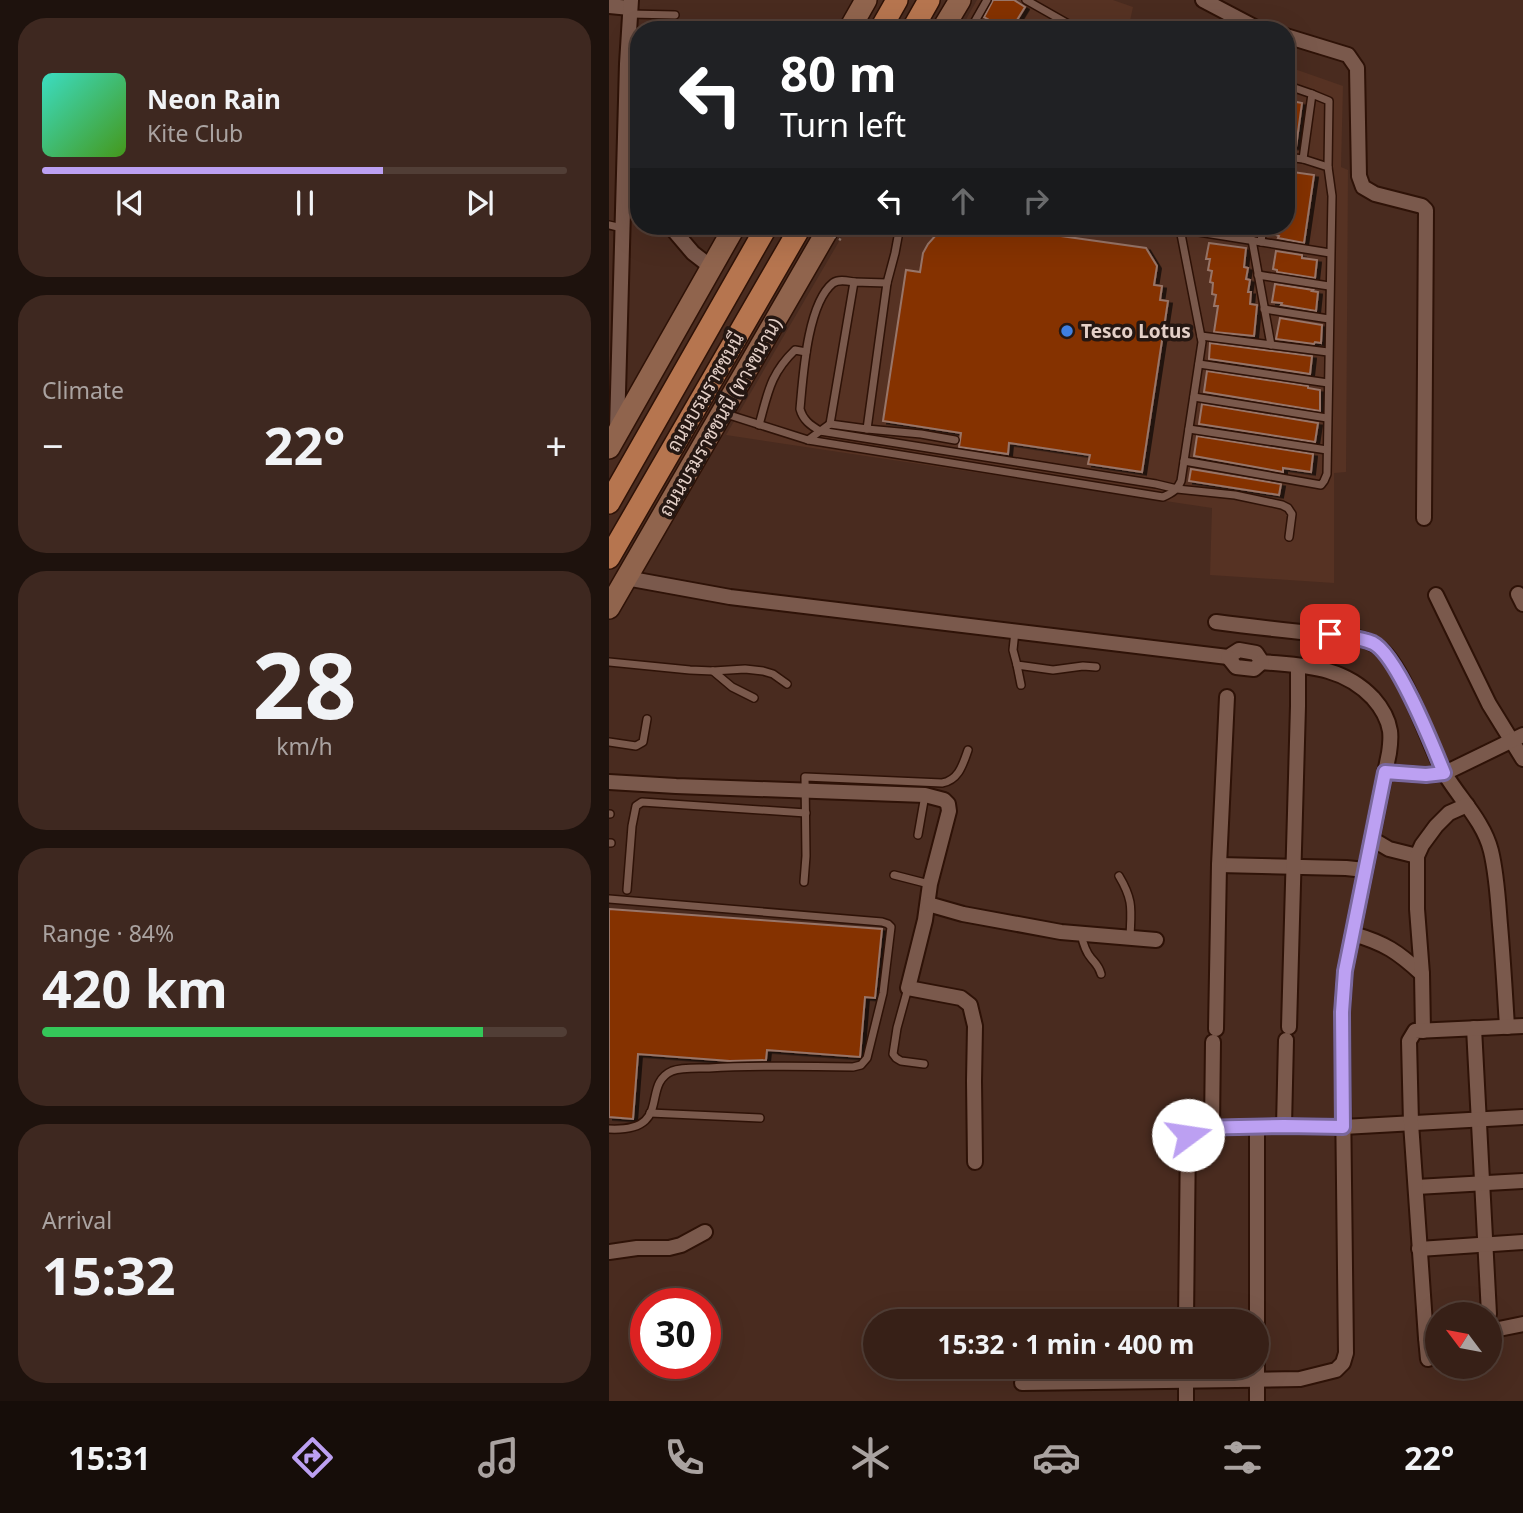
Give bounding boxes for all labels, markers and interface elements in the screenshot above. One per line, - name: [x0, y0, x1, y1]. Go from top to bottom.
- text: 80 m: [780, 40, 897, 106]
- icon: left: [665, 49, 756, 140]
- text: Neon Rain: [147, 81, 281, 117]
- text: Turn left: [780, 103, 906, 146]
- text: Kite Club: [147, 117, 243, 149]
- icon: left: [871, 182, 909, 220]
- icon: ahead: [944, 182, 982, 220]
- icon: right: [1017, 182, 1055, 220]
- icon: previous: [111, 184, 149, 222]
- icon: pause: [286, 184, 324, 222]
- icon: next: [461, 184, 499, 222]
- street label: ถนนบรมราชชนนี (ทางขนาน): [652, 313, 788, 521]
- place label: Tesco Lotus: [1081, 318, 1191, 344]
- marker: Tesco Lotus: [1059, 323, 1075, 339]
- street label: ถนนบรมราชชนนี: [660, 327, 750, 457]
- text: Climate: [42, 374, 124, 406]
- text: 22°: [264, 409, 345, 480]
- text: −: [42, 419, 64, 471]
- text: +: [545, 419, 567, 471]
- pin: [1300, 604, 1360, 664]
- icon: arrive: [1311, 615, 1349, 653]
- text: 28: [252, 622, 357, 746]
- text: km/h: [276, 730, 333, 762]
- text: Range · 84%: [42, 917, 174, 949]
- text: 420 km: [42, 952, 228, 1023]
- position arrow: [1151, 1098, 1225, 1172]
- text: Arrival: [42, 1204, 112, 1236]
- text: 15:32: [42, 1239, 176, 1310]
- speed limit sign: 30: [630, 1288, 721, 1379]
- north arrow: [1425, 1302, 1501, 1379]
- map controls: [1425, 1302, 1502, 1379]
- text: 15:32 · 1 min · 400 m: [938, 1326, 1194, 1362]
- icon: directions: [288, 1433, 337, 1482]
- icon: music: [474, 1433, 523, 1482]
- icon: phone: [660, 1433, 709, 1482]
- icon: climate: [846, 1433, 895, 1482]
- icon: car: [1032, 1433, 1081, 1482]
- icon: filters: [1218, 1433, 1267, 1482]
- text: 15:31: [69, 1436, 151, 1479]
- text: 22°: [1404, 1436, 1454, 1479]

